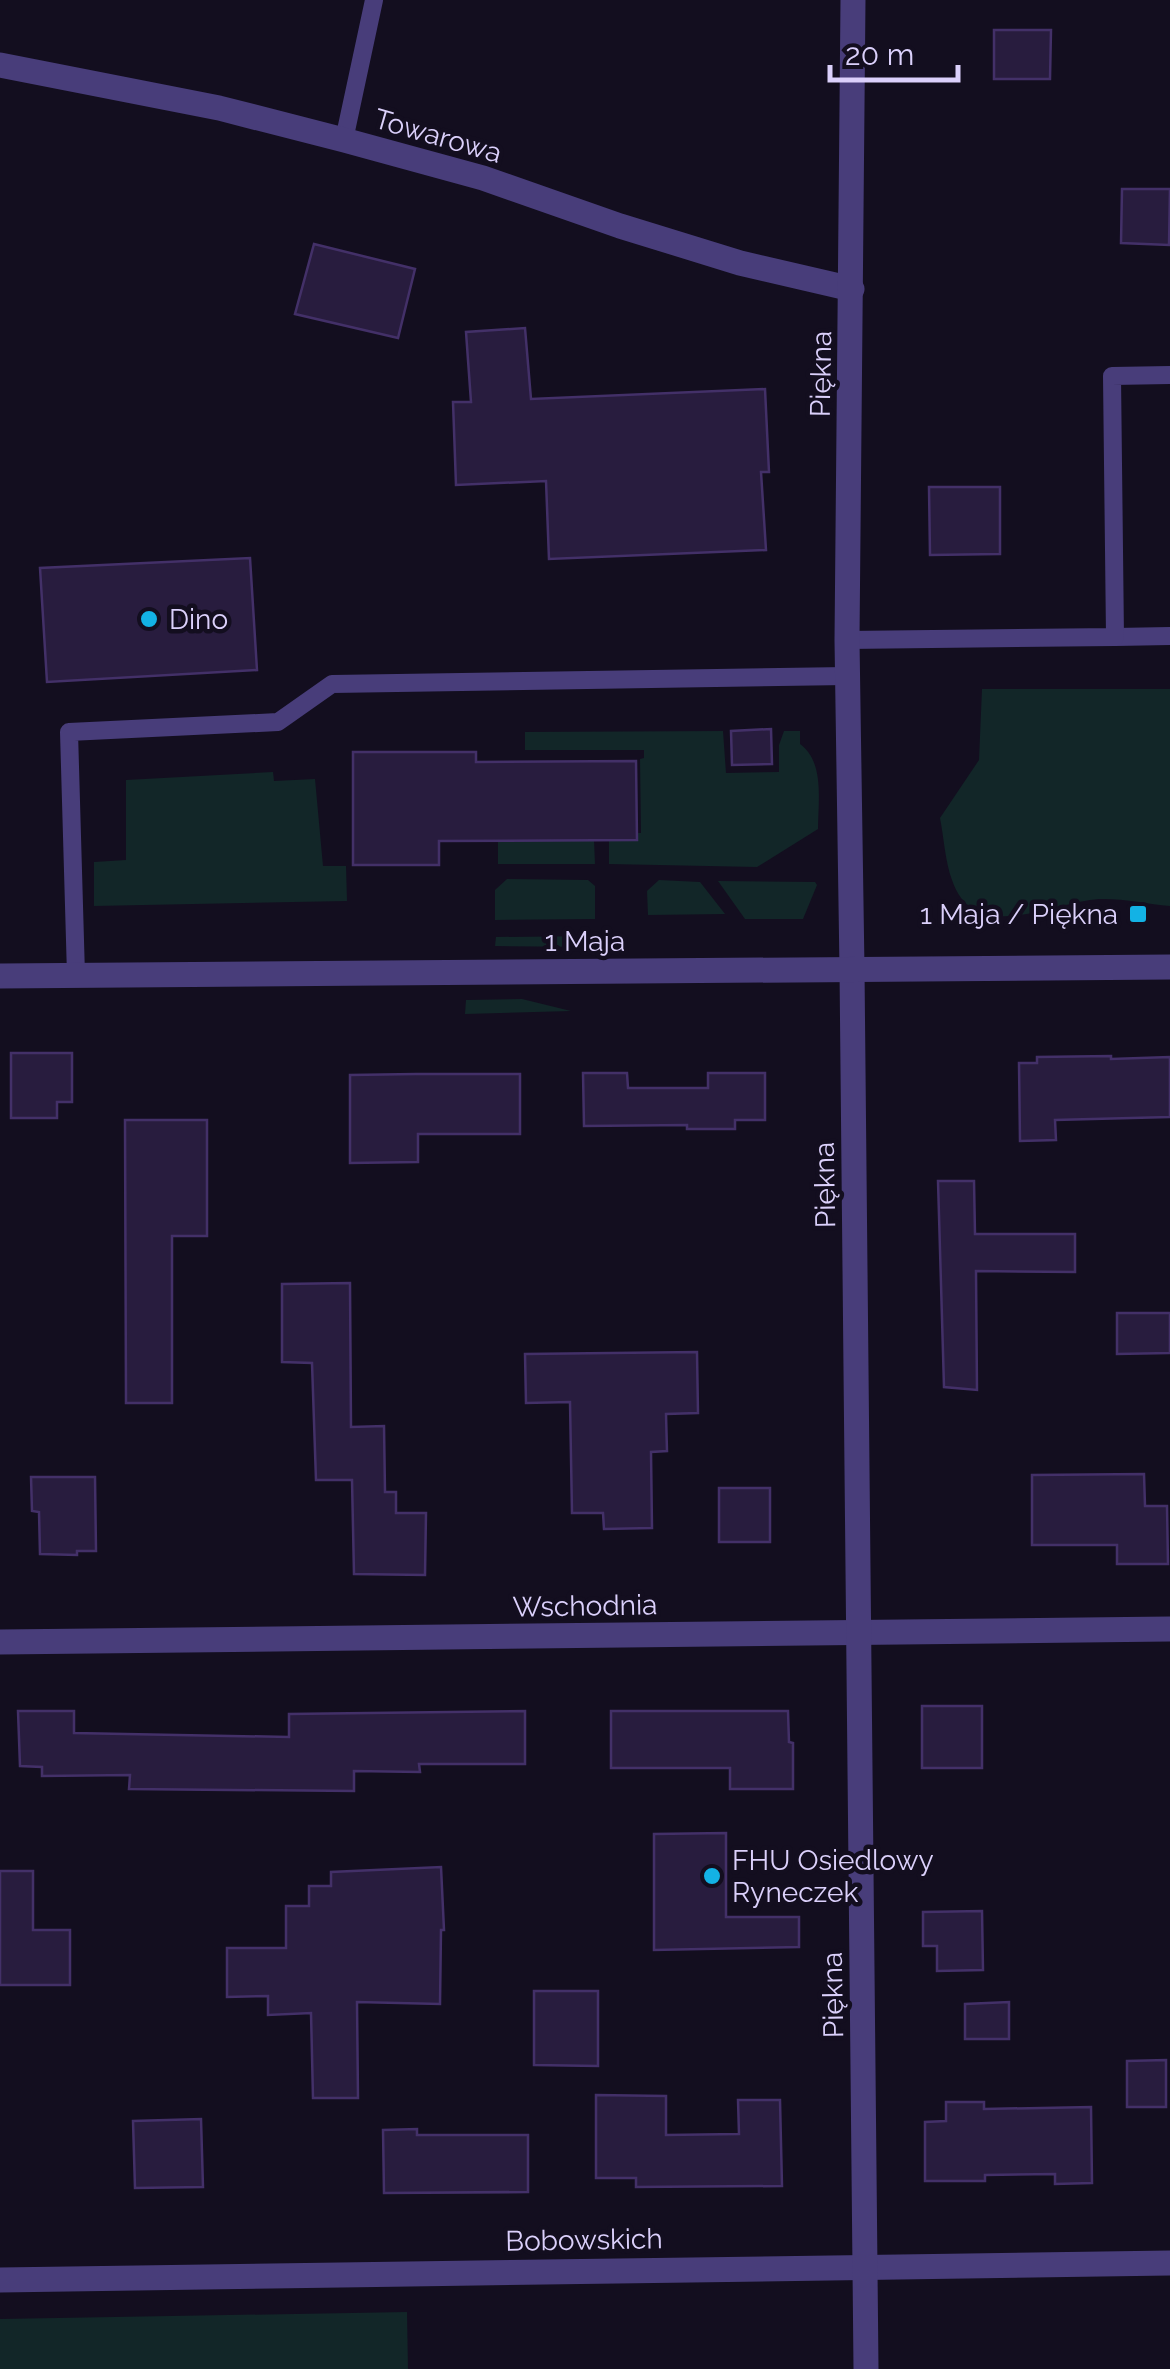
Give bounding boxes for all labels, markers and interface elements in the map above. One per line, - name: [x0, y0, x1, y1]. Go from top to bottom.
- scale bar: [830, 20, 958, 82]
- text: 20 m: [845, 37, 914, 72]
- street label: Towarowa: [371, 102, 505, 170]
- street label: Piękna: [804, 331, 838, 417]
- place label: Dino: [169, 603, 228, 636]
- marker: Dino: [138, 608, 160, 630]
- place label: 1 Maja / Piękna: [920, 898, 1118, 931]
- marker: 1 Maja / Piękna: [1127, 903, 1149, 925]
- street label: 1 Maja: [545, 925, 625, 958]
- street label: Piękna: [808, 1142, 842, 1228]
- street label: Wschodnia: [512, 1588, 658, 1624]
- place label: FHU Osiedlowy Ryneczek: [732, 1844, 934, 1909]
- marker: FHU Osiedlowy Ryneczek: [701, 1865, 723, 1887]
- street label: Piękna: [816, 1952, 850, 2038]
- street label: Bobowskich: [505, 2222, 663, 2258]

